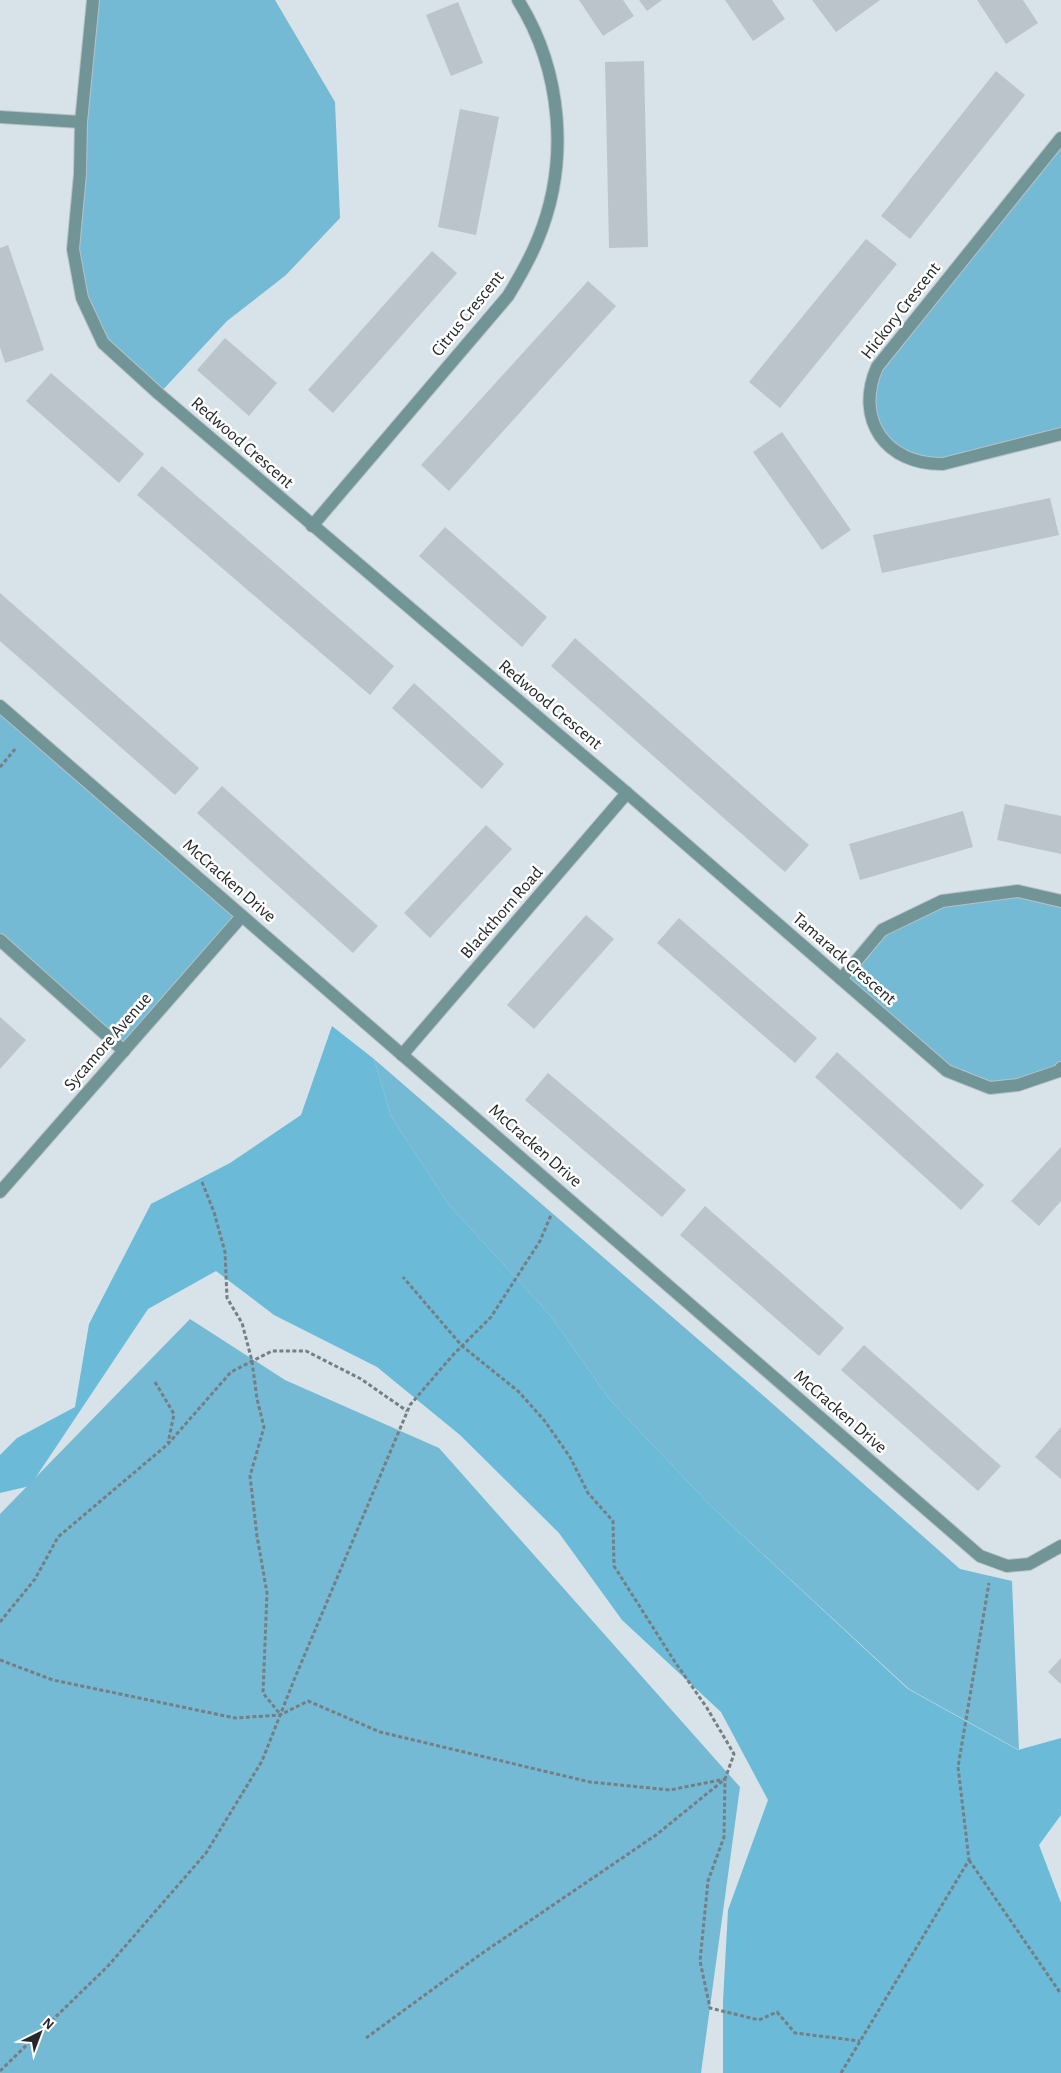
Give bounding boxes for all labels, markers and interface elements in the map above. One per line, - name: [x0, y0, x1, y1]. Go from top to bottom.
- street label: Hickory Crescent: [858, 259, 944, 363]
- street label: Citrus Crescent: [428, 268, 508, 360]
- street label: Redwood Crescent: [187, 394, 297, 492]
- street label: Redwood Crescent: [495, 657, 605, 753]
- street label: McCracken Drive: [179, 836, 279, 926]
- street label: Blackthorn Road: [457, 864, 547, 962]
- street label: Tamarack Crescent: [789, 909, 899, 1009]
- street label: Sycamore Avenue: [61, 990, 155, 1094]
- street label: McCracken Drive: [485, 1101, 585, 1191]
- street label: McCracken Drive: [790, 1367, 890, 1457]
- north arrow: [15, 2008, 65, 2058]
- text: N: [40, 2016, 56, 2033]

